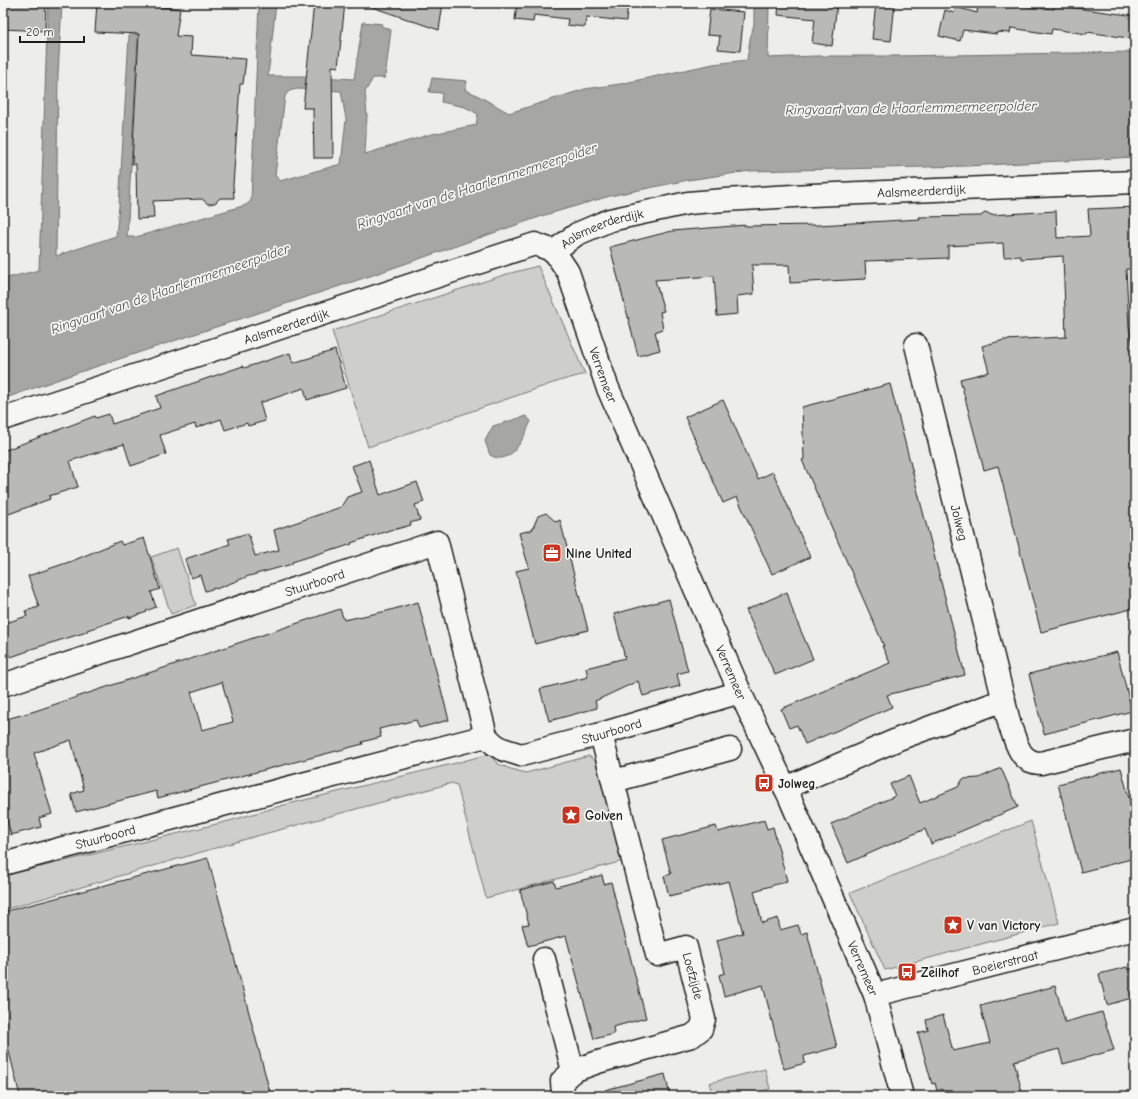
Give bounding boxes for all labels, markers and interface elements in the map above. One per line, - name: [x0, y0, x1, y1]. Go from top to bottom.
- scale bar: [20, 18, 84, 44]
- text: 20 m: [26, 25, 54, 39]
- water label: Ringvaart van de Haarlemmermeerpolder: [785, 97, 1038, 119]
- water label: Ringvaart van de Haarlemmermeerpolder: [355, 139, 601, 233]
- street label: Aalsmeerderdijk: [877, 181, 967, 200]
- street label: Aalsmeerderdijk: [557, 205, 645, 251]
- water label: Ringvaart van de Haarlemmermeerpolder: [48, 240, 293, 338]
- street label: Aalsmeerderdijk: [242, 305, 331, 347]
- street label: Verremeer: [587, 345, 621, 406]
- street label: Jolweg: [948, 503, 972, 542]
- office icon: Nine United: [541, 542, 563, 564]
- place label: Nine United: [566, 546, 632, 561]
- street label: Stuurboord: [283, 566, 346, 599]
- street label: Verremeer: [713, 643, 750, 703]
- street label: Stuurboord: [580, 715, 643, 746]
- bus stop icon: Jolweg: [753, 772, 775, 794]
- place label: Jolweg: [778, 776, 815, 791]
- place icon: Golven: [560, 804, 582, 826]
- place label: Golven: [585, 808, 623, 823]
- street label: Stuurboord: [74, 821, 137, 852]
- place icon: V van Victory: [942, 914, 964, 936]
- place label: V van Victory: [967, 918, 1040, 933]
- street label: Verremeer: [845, 939, 882, 999]
- street label: Boeierstraat: [970, 946, 1041, 978]
- street label: Loefzijde: [679, 951, 707, 1002]
- bus stop icon: Zeilhof: [896, 961, 918, 983]
- place label: Zeilhof: [921, 965, 960, 980]

